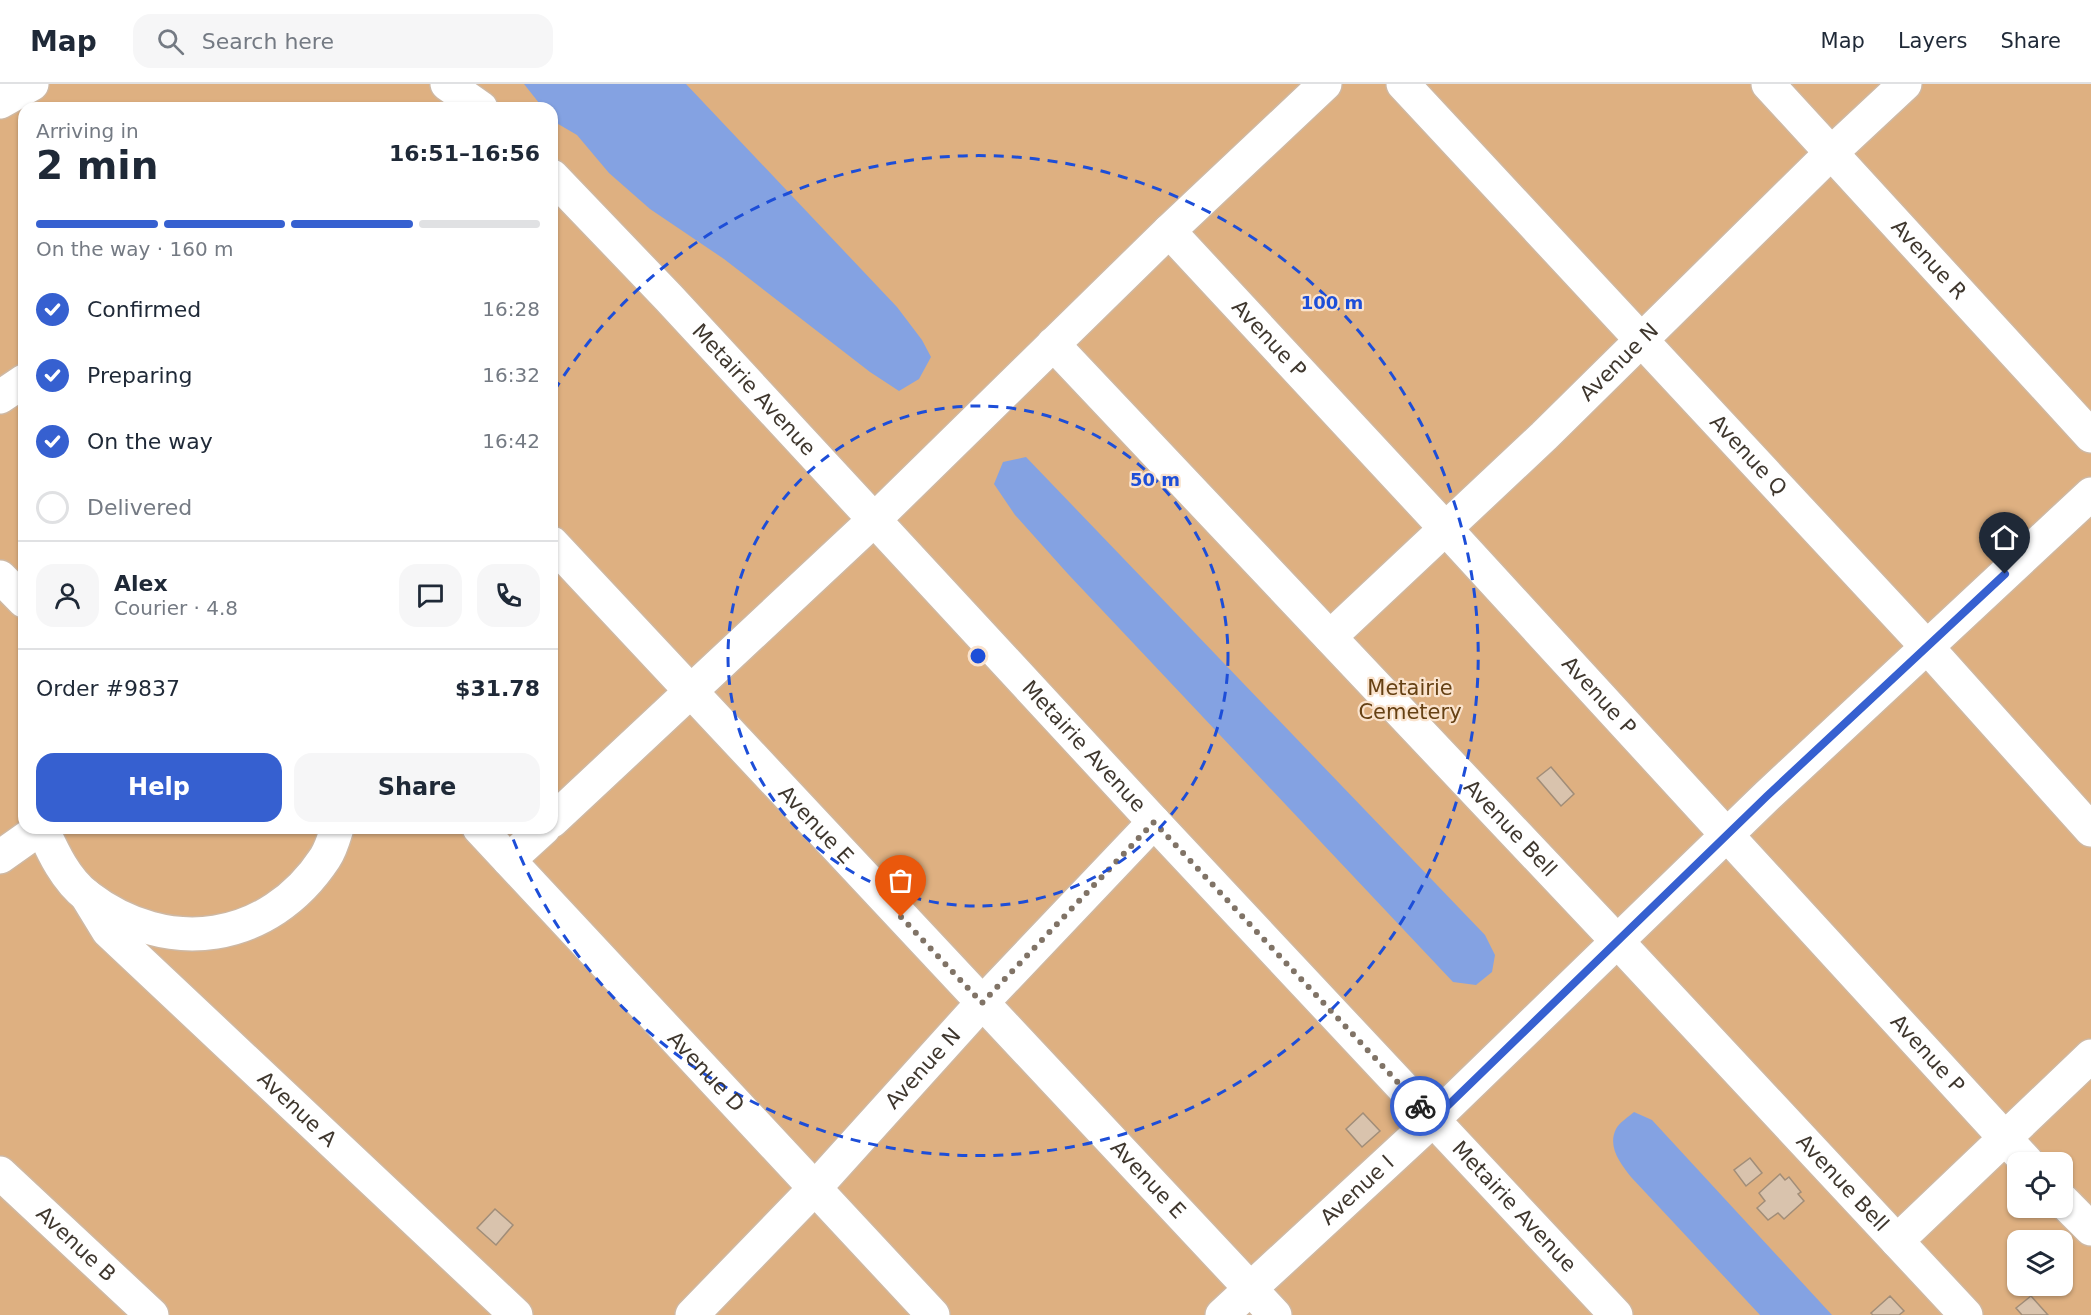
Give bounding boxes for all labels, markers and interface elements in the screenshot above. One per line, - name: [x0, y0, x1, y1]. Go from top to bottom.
- search box: [133, 14, 553, 68]
- text: Map: [30, 25, 97, 58]
- icon: search: [154, 25, 187, 58]
- text: Search here: [202, 29, 334, 54]
- text: Map: [1821, 29, 1865, 53]
- text: Layers: [1898, 29, 1967, 53]
- text: Share: [2000, 29, 2061, 53]
- text: Arriving in: [36, 119, 139, 143]
- text: 16:51–16:56: [389, 141, 540, 166]
- text: 2 min: [36, 143, 158, 188]
- street label: Avenue R: [1886, 215, 1971, 304]
- text: On the way · 160 m: [36, 237, 234, 261]
- text: 100 m: [1301, 292, 1363, 313]
- icon: check: [36, 293, 69, 326]
- street label: Avenue P: [1227, 295, 1311, 383]
- text: Confirmed: [87, 297, 201, 322]
- text: 16:28: [482, 297, 540, 321]
- street label: Avenue N: [1575, 318, 1663, 406]
- street label: Metairie Avenue: [687, 319, 820, 460]
- icon: check: [36, 359, 69, 392]
- text: Preparing: [87, 363, 193, 388]
- text: 16:32: [482, 363, 540, 387]
- street label: Avenue Q: [1705, 410, 1792, 500]
- icon: check: [36, 425, 69, 458]
- text: On the way: [87, 429, 213, 454]
- text: 16:42: [482, 429, 540, 453]
- text: 50 m: [1130, 469, 1180, 490]
- text: Delivered: [87, 495, 192, 520]
- pin: [1979, 512, 2030, 574]
- icon: home: [1988, 521, 2021, 554]
- button: person: [36, 564, 99, 627]
- button: chat: [399, 564, 462, 627]
- button: phone: [477, 564, 540, 627]
- text: Alex: [114, 571, 168, 596]
- text: Courier · 4.8: [114, 596, 238, 620]
- centre of rings: [968, 646, 988, 666]
- street label: Avenue P: [1557, 652, 1641, 740]
- text: Order #9837: [36, 676, 180, 701]
- text: $31.78: [455, 676, 540, 701]
- street label: Metairie Avenue: [1017, 676, 1151, 817]
- park label: Metairie Cemetery: [1358, 676, 1462, 724]
- button: Help: [36, 753, 282, 822]
- button: Share: [294, 753, 540, 822]
- street label: Avenue Bell: [1459, 775, 1562, 881]
- street label: Avenue E: [774, 781, 858, 869]
- pin: [875, 855, 926, 917]
- icon: bag: [884, 864, 917, 897]
- street label: Avenue P: [1886, 1010, 1969, 1098]
- street label: Avenue N: [880, 1023, 966, 1114]
- street label: Avenue D: [663, 1026, 749, 1117]
- street label: Avenue A: [253, 1066, 342, 1152]
- courier: [1390, 1076, 1450, 1136]
- icon: bike: [1404, 1090, 1437, 1123]
- street label: Avenue Bell: [1792, 1129, 1894, 1236]
- street label: Avenue E: [1106, 1135, 1190, 1223]
- street label: Metairie Avenue: [1447, 1136, 1581, 1277]
- street label: Avenue I: [1316, 1150, 1399, 1230]
- map controls: [2007, 1152, 2073, 1296]
- button: locate: [2007, 1152, 2073, 1218]
- street label: Avenue B: [32, 1201, 120, 1287]
- button: layers: [2007, 1230, 2073, 1296]

